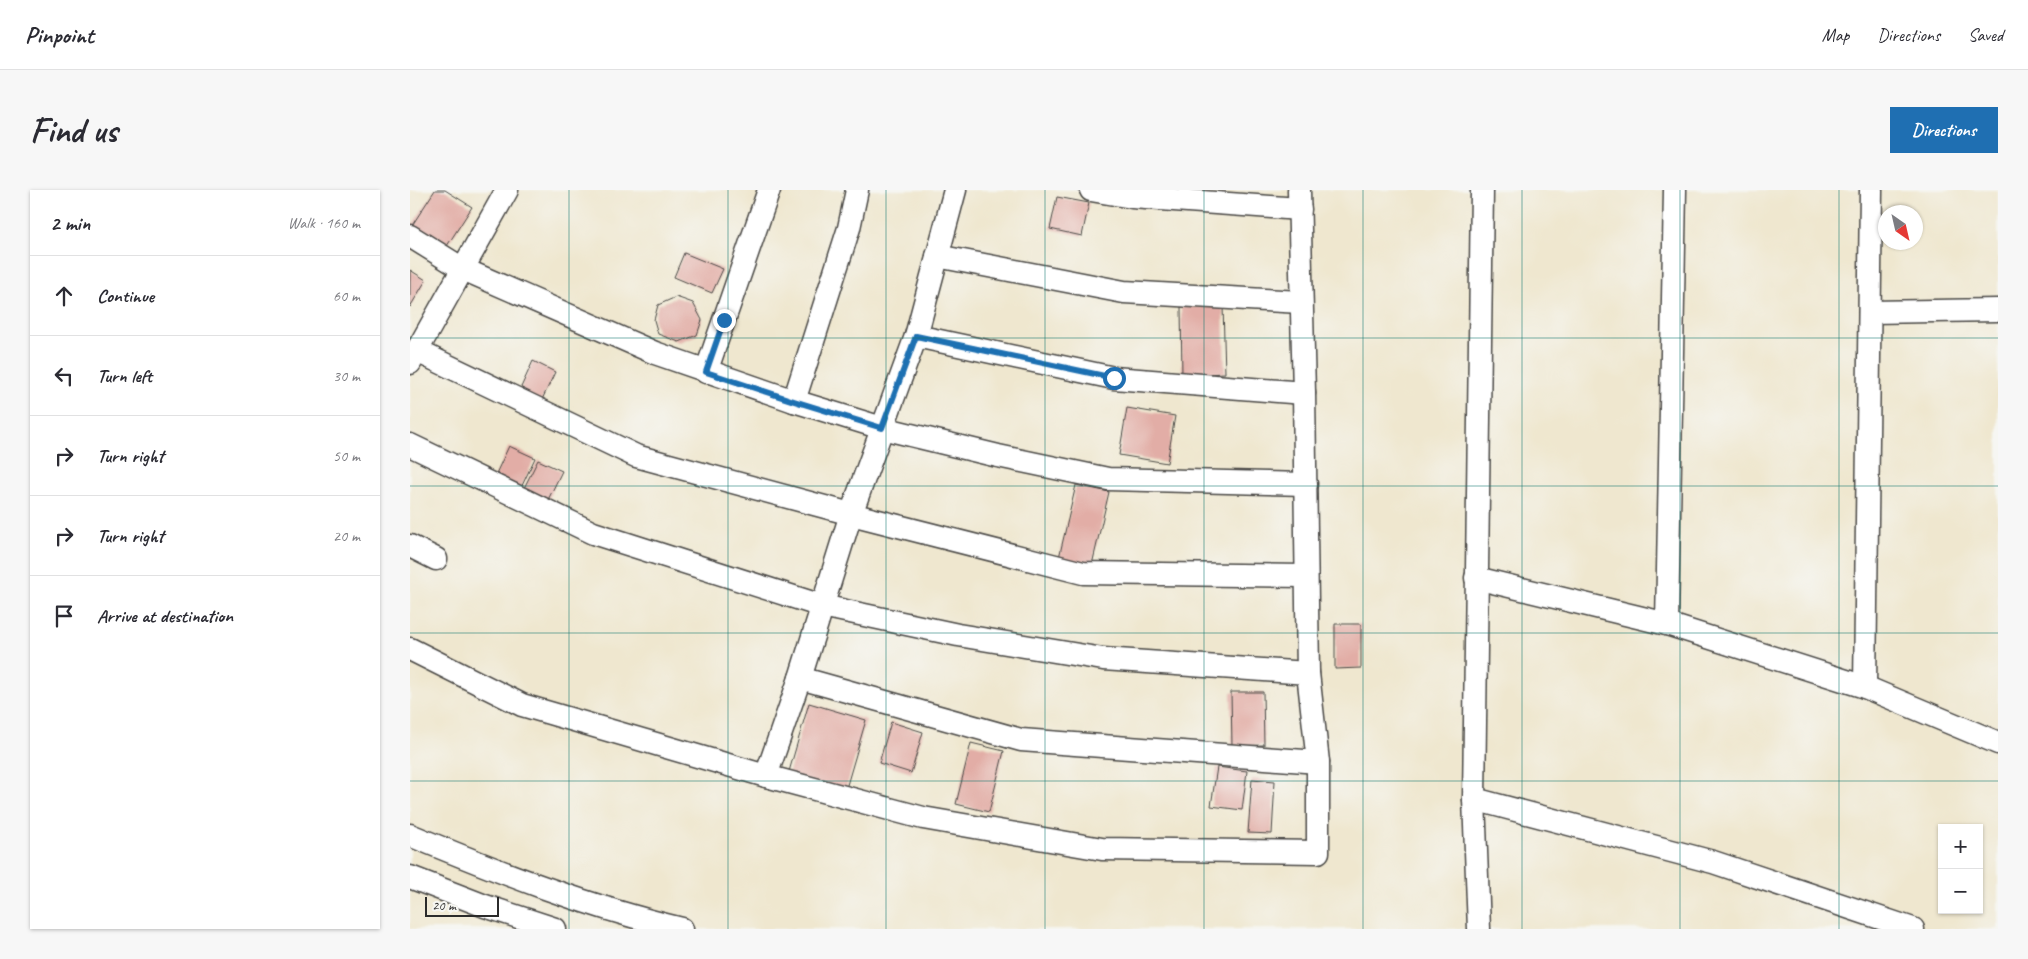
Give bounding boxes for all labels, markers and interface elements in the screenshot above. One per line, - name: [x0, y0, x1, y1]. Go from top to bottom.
- text: Pinpoint: [25, 20, 94, 50]
- text: Map: [1822, 24, 1849, 46]
- text: Directions: [1877, 24, 1940, 46]
- text: Saved: [1968, 24, 2003, 46]
- button: Directions: [1890, 107, 1998, 153]
- text: Find us: [30, 108, 117, 153]
- north arrow: [1878, 205, 1923, 250]
- text: 2 min: [50, 210, 90, 236]
- text: Walk · 160 m: [288, 213, 360, 233]
- icon: ahead: [50, 282, 78, 310]
- text: Continue: [97, 284, 154, 308]
- text: 60 m: [333, 286, 360, 306]
- route end: [713, 309, 736, 332]
- icon: left: [50, 362, 78, 390]
- text: Turn left: [97, 364, 152, 388]
- text: 30 m: [333, 366, 360, 386]
- route start: [1103, 367, 1126, 390]
- icon: right: [50, 442, 78, 470]
- text: Turn right: [97, 444, 164, 468]
- text: 50 m: [333, 446, 360, 466]
- icon: right: [50, 522, 78, 550]
- text: Turn right: [97, 524, 164, 548]
- text: 20 m: [333, 526, 360, 546]
- icon: arrive: [50, 602, 78, 630]
- text: Arrive at destination: [97, 604, 233, 628]
- map controls: [1938, 824, 1983, 914]
- button: +: [1938, 824, 1983, 869]
- button: −: [1938, 869, 1983, 914]
- scale bar: [425, 894, 499, 917]
- text: 20 m: [432, 897, 456, 914]

